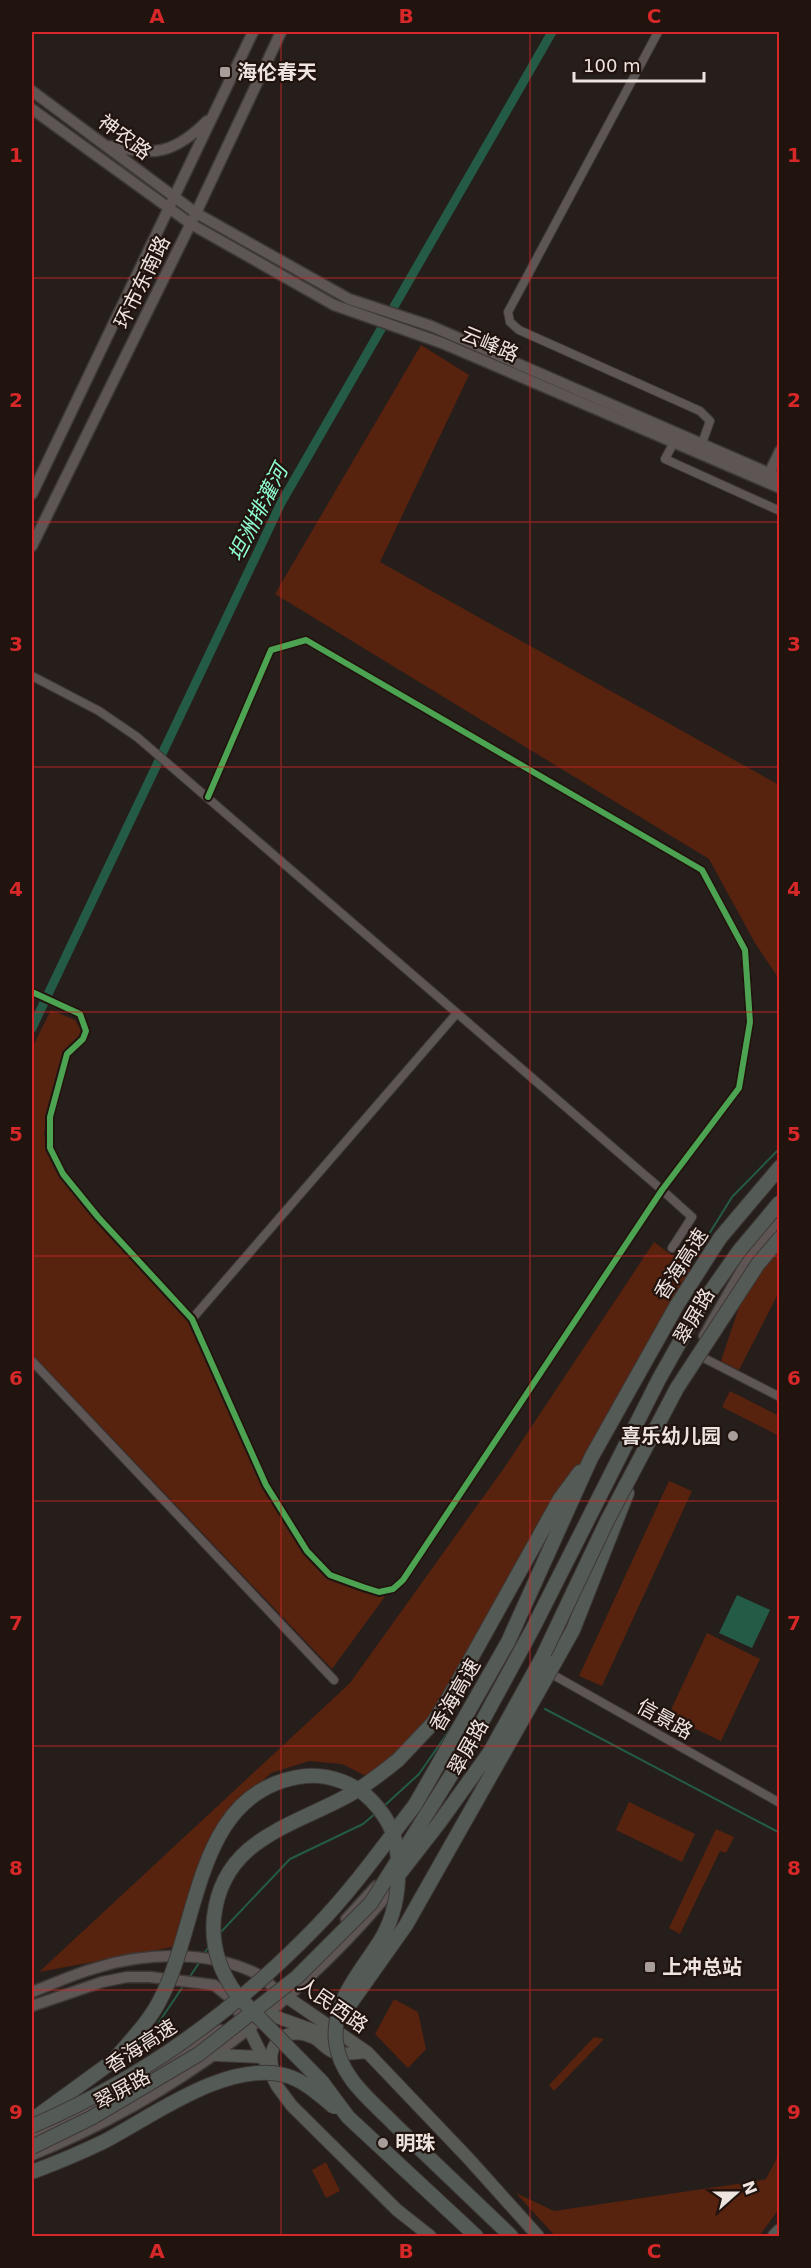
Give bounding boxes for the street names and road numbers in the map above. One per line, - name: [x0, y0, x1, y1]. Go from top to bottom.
- street label: 神农路: [94, 109, 156, 165]
- street label: 环市东南路: [109, 232, 175, 332]
- street label: 云峰路: [458, 321, 522, 367]
- street label: 香海高速: [649, 1224, 713, 1304]
- street label: 翠屏路: [669, 1284, 719, 1348]
- street label: 香海高速: [425, 1654, 485, 1736]
- street label: 信景路: [633, 1694, 697, 1744]
- street label: 翠屏路: [443, 1715, 493, 1779]
- street label: 人民西路: [293, 1972, 373, 2038]
- street label: 香海高速: [101, 2014, 181, 2078]
- street label: 翠屏路: [90, 2064, 154, 2114]

